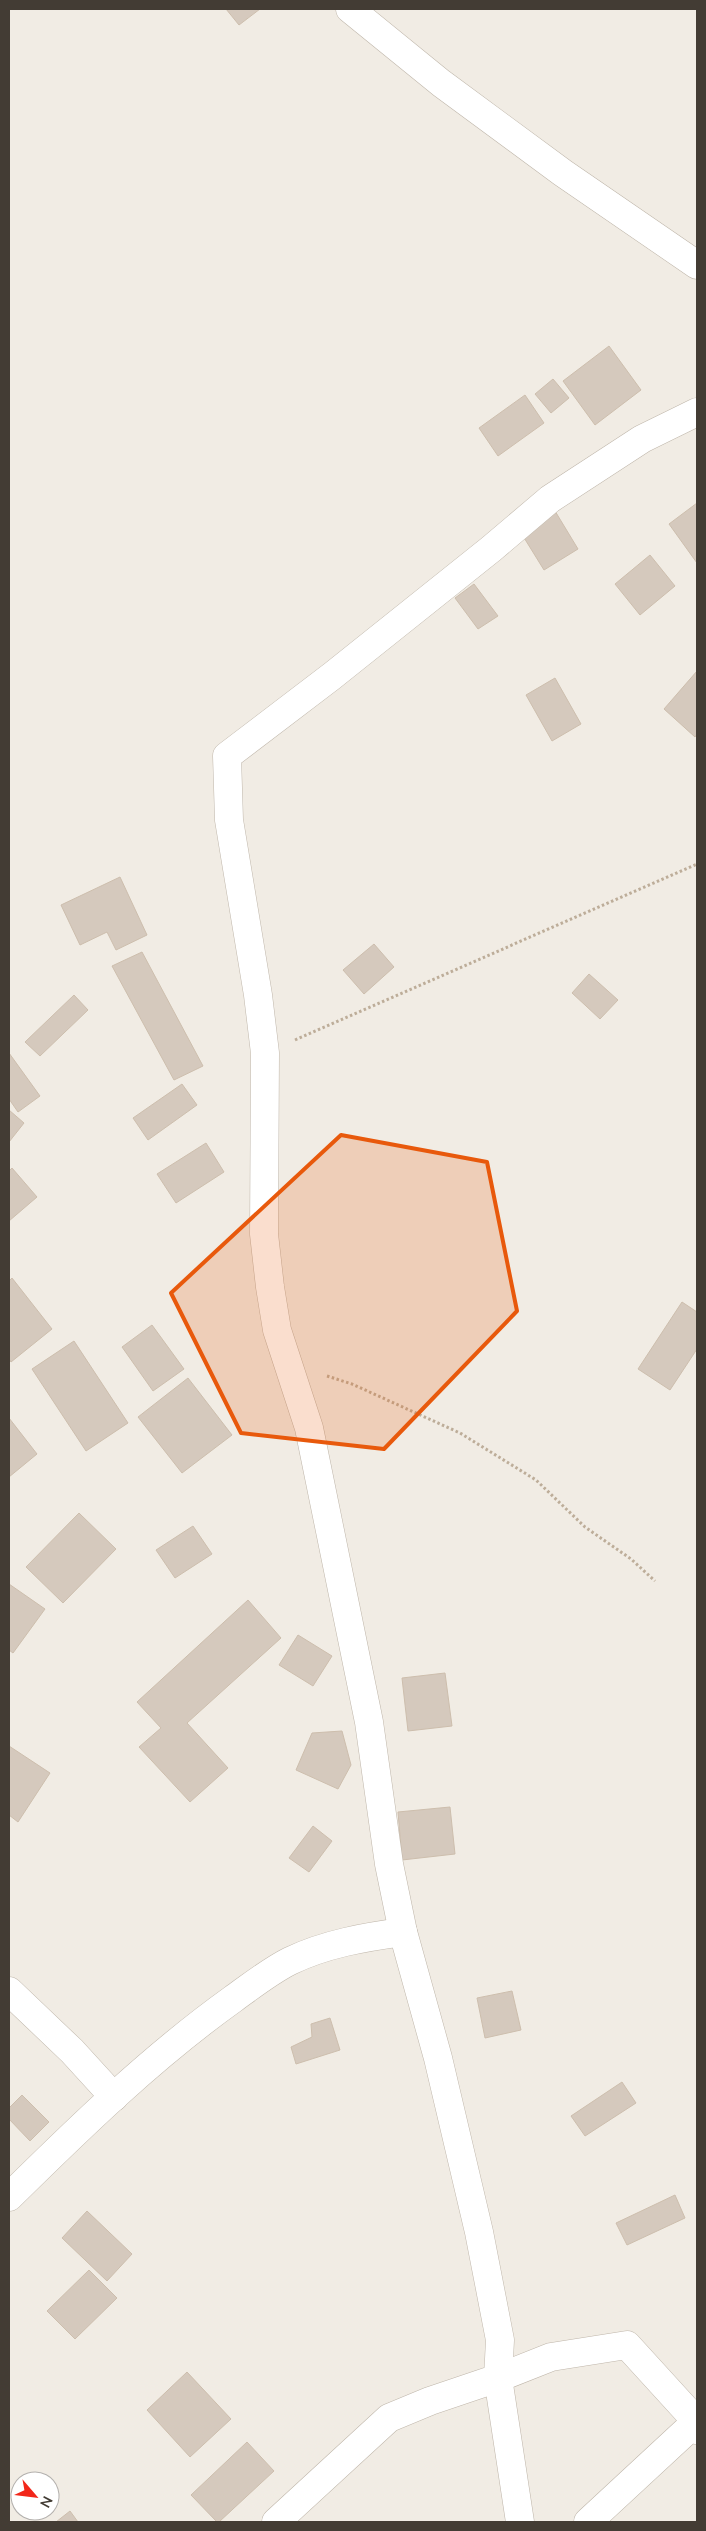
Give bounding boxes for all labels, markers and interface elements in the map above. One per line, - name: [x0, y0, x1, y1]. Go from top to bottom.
- north arrow: [10, 2471, 60, 2521]
- text: N: [36, 2493, 57, 2511]

